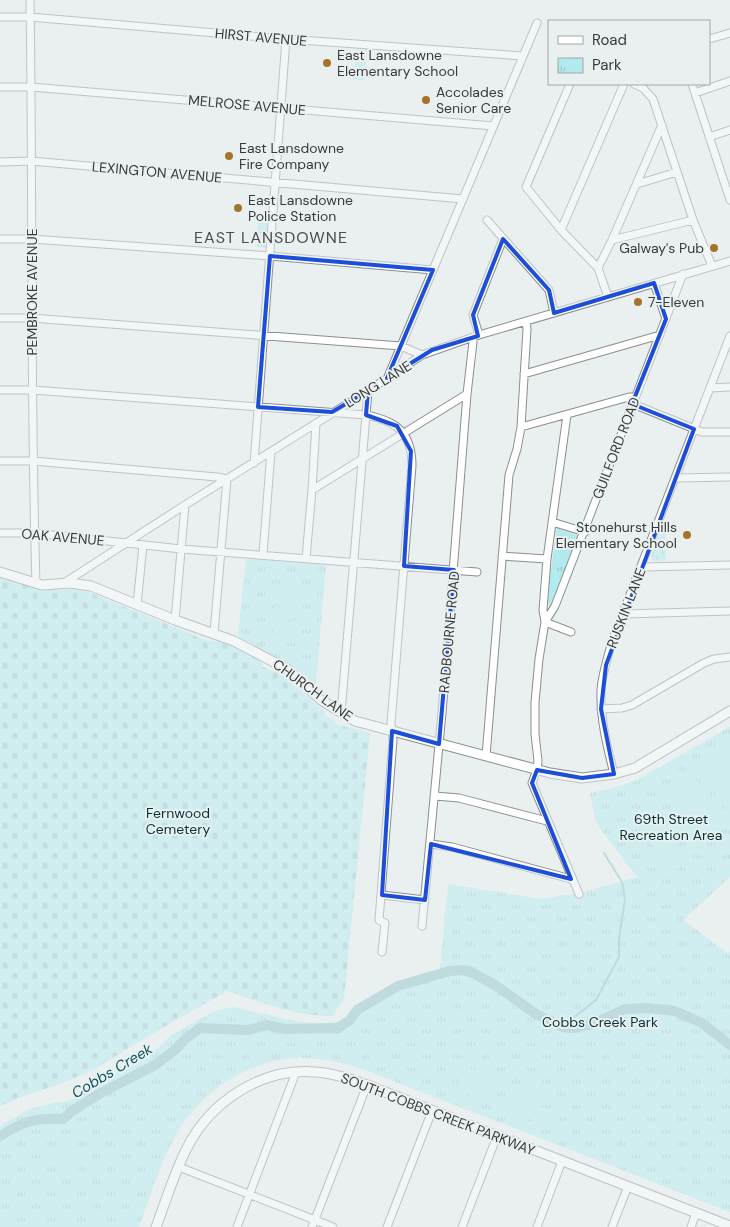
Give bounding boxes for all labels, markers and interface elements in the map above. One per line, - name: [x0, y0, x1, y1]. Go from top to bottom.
- legend: [548, 20, 710, 85]
- street label: HIRST AVENUE: [214, 24, 308, 50]
- text: Road: [592, 30, 627, 50]
- place label: East Lansdowne Elementary School: [337, 46, 458, 80]
- text: Park: [592, 55, 622, 75]
- marker: East Lansdowne Elementary School: [321, 57, 333, 69]
- place label: Accolades Senior Care: [436, 83, 511, 117]
- street label: MELROSE AVENUE: [187, 91, 307, 119]
- marker: Accolades Senior Care: [420, 94, 432, 106]
- place label: East Lansdowne Fire Company: [239, 139, 344, 173]
- marker: East Lansdowne Fire Company: [223, 150, 235, 162]
- street label: LEXINGTON AVENUE: [91, 157, 223, 187]
- place label: East Lansdowne Police Station: [248, 191, 353, 225]
- marker: East Lansdowne Police Station: [232, 202, 244, 214]
- district label: EAST LANSDOWNE: [194, 227, 348, 248]
- street label: PEMBROKE AVENUE: [23, 228, 41, 356]
- place label: Galway's Pub: [619, 239, 704, 257]
- marker: Galway's Pub: [708, 242, 720, 254]
- place label: 7-Eleven: [648, 293, 704, 311]
- marker: 7-Eleven: [632, 296, 644, 308]
- street label: LONG LANE: [341, 356, 415, 412]
- street label: GUILFORD ROAD: [588, 394, 644, 502]
- place label: Stonehurst Hills Elementary School: [556, 518, 677, 552]
- street label: OAK AVENUE: [21, 524, 105, 550]
- marker: Stonehurst Hills Elementary School: [681, 529, 693, 541]
- street label: RUSKIN LANE: [602, 565, 650, 651]
- street label: RADBOURNE ROAD: [435, 570, 463, 694]
- street label: CHURCH LANE: [269, 655, 357, 725]
- park label: Fernwood Cemetery: [146, 804, 210, 838]
- park label: 69th Street Recreation Area: [620, 810, 722, 844]
- park label: Cobbs Creek Park: [542, 1013, 658, 1031]
- water label: Cobbs Creek: [68, 1039, 156, 1103]
- street label: SOUTH COBBS CREEK PARKWAY: [338, 1069, 538, 1159]

